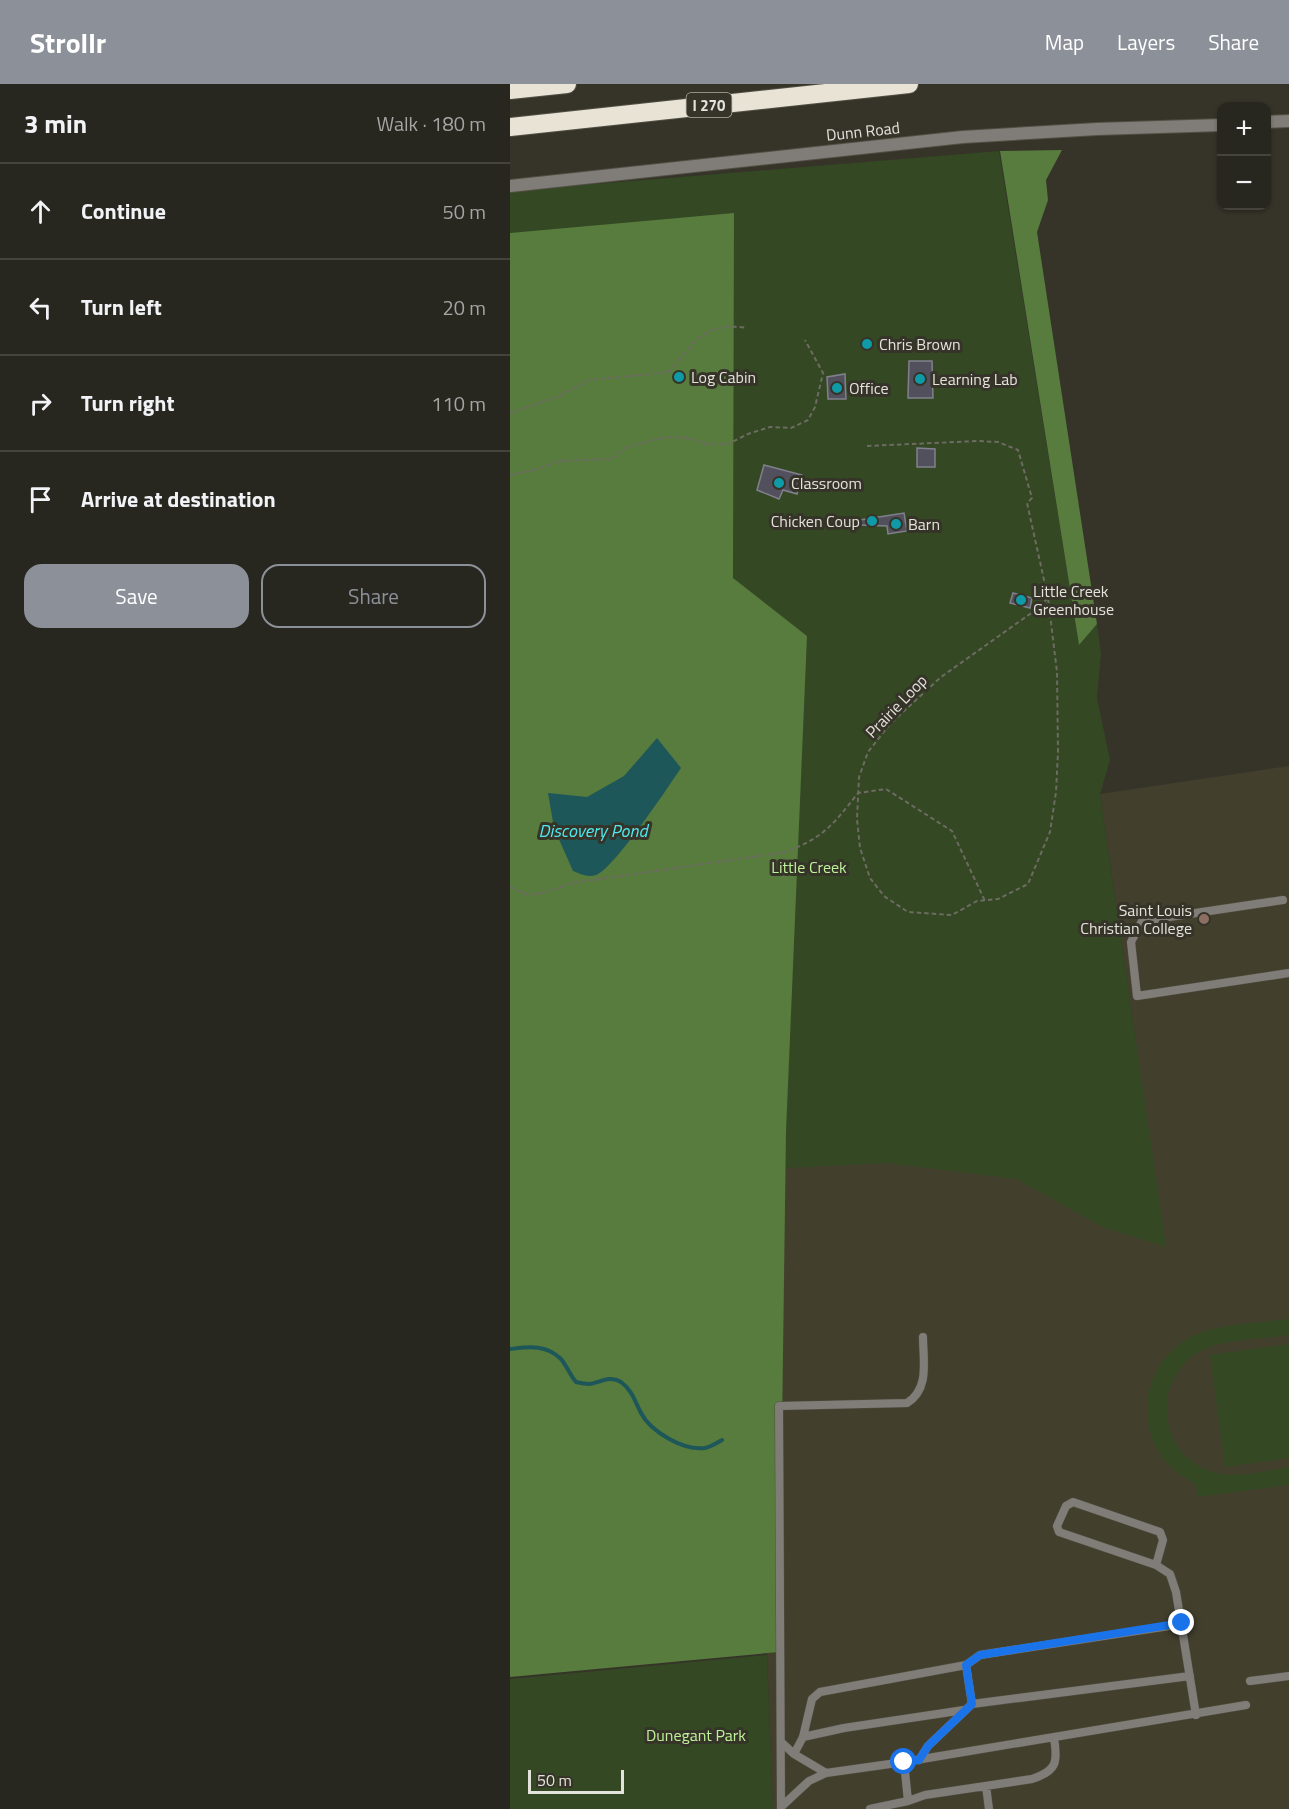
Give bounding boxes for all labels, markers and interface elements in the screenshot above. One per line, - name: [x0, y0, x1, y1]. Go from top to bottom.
- text: Strollr: [30, 21, 106, 64]
- text: Map: [1045, 26, 1084, 58]
- text: Layers: [1117, 26, 1175, 58]
- text: Share: [1208, 26, 1259, 58]
- road number: I 270: [686, 93, 732, 117]
- map controls: [1217, 102, 1271, 210]
- button: +: [1217, 102, 1271, 156]
- text: 3 min: [24, 104, 87, 143]
- text: Walk · 180 m: [377, 108, 486, 139]
- street label: Dunn Road: [825, 115, 901, 147]
- button: −: [1217, 156, 1271, 210]
- text: Continue: [81, 194, 166, 228]
- icon: ahead: [24, 195, 57, 228]
- text: 50 m: [442, 196, 486, 227]
- text: Turn left: [81, 290, 162, 324]
- icon: left: [24, 291, 57, 324]
- text: 20 m: [442, 292, 486, 323]
- place label: Chris Brown: [879, 332, 961, 356]
- marker: Chris Brown: [860, 337, 874, 351]
- place label: Log Cabin: [691, 365, 756, 389]
- place label: Learning Lab: [932, 367, 1018, 391]
- marker: Log Cabin: [672, 370, 686, 384]
- marker: Learning Lab: [913, 372, 927, 386]
- place label: Office: [849, 376, 889, 400]
- marker: Office: [830, 381, 844, 395]
- text: Turn right: [81, 386, 175, 420]
- icon: right: [24, 387, 57, 420]
- text: 110 m: [431, 388, 486, 419]
- place label: Classroom: [791, 471, 862, 495]
- marker: Classroom: [772, 476, 786, 490]
- text: Arrive at destination: [81, 482, 276, 516]
- icon: arrive: [24, 483, 57, 516]
- place label: Chicken Coup: [771, 509, 860, 533]
- place label: Barn: [908, 512, 940, 536]
- marker: Chicken Coup: [865, 514, 879, 528]
- marker: Barn: [889, 517, 903, 531]
- button: Save: [24, 564, 249, 628]
- button: Share: [261, 564, 486, 628]
- place label: Little Creek Greenhouse: [1033, 579, 1114, 621]
- marker: Little Creek Greenhouse: [1014, 593, 1028, 607]
- street label: Prairie Loop: [860, 669, 932, 743]
- water label: Discovery Pond: [539, 817, 649, 844]
- park label: Little Creek: [771, 855, 847, 879]
- place label: Saint Louis Christian College: [1080, 898, 1192, 940]
- marker: Saint Louis Christian College: [1197, 912, 1211, 926]
- route end: [1168, 1609, 1194, 1635]
- park label: Dunegant Park: [646, 1723, 746, 1747]
- route start: [890, 1748, 916, 1774]
- scale bar: [528, 1767, 624, 1794]
- text: 50 m: [537, 1768, 572, 1792]

